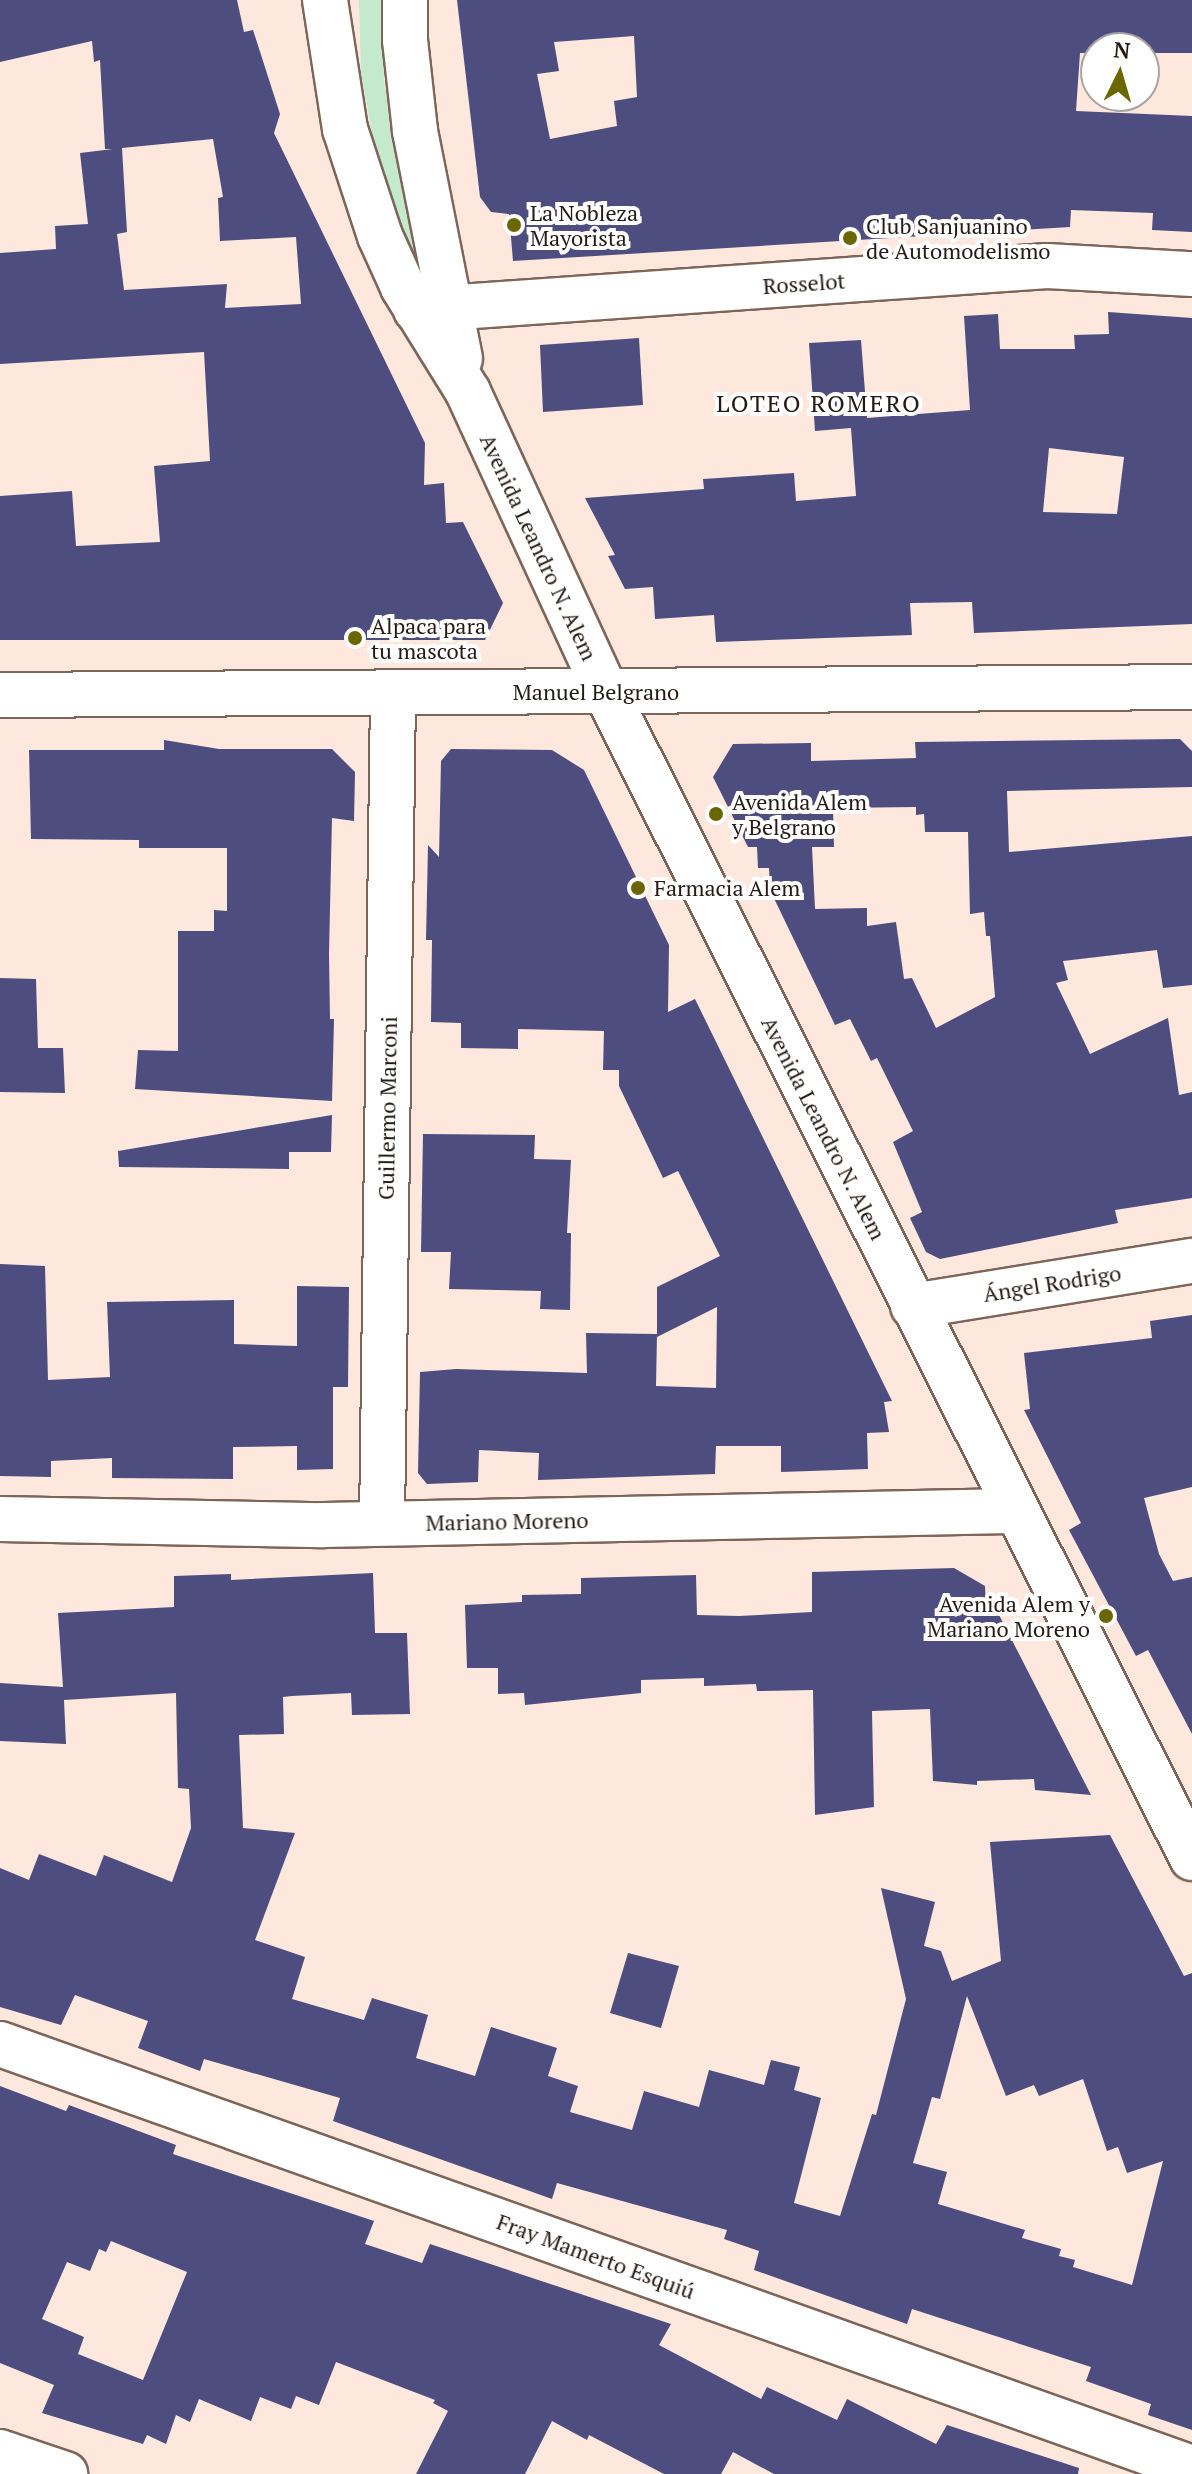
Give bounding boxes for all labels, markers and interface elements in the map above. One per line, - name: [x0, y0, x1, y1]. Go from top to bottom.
- north arrow: [1080, 32, 1160, 112]
- text: N: [1112, 34, 1132, 65]
- place label: La Nobleza Mayorista: [530, 199, 638, 250]
- place label: Club Sanjuanino de Automodelismo: [866, 212, 1051, 264]
- marker: La Nobleza Mayorista: [505, 216, 523, 234]
- marker: Club Sanjuanino de Automodelismo: [841, 229, 859, 247]
- street label: Rosselot: [762, 267, 846, 299]
- district label: LOTEO ROMERO: [716, 390, 922, 418]
- street label: Avenida Leandro N. Alem: [475, 429, 603, 665]
- place label: Alpaca para tu mascota: [371, 612, 486, 664]
- marker: Alpaca para tu mascota: [346, 629, 364, 647]
- street label: Manuel Belgrano: [513, 679, 679, 705]
- place label: Avenida Alem y Belgrano: [732, 788, 867, 840]
- marker: Avenida Alem y Belgrano: [707, 805, 725, 823]
- place label: Farmacia Alem: [654, 875, 801, 901]
- marker: Farmacia Alem: [629, 879, 647, 897]
- street label: Avenida Leandro N. Alem: [756, 1011, 892, 1245]
- street label: Guillermo Marconi: [372, 1016, 402, 1200]
- street label: Ángel Rodrigo: [981, 1259, 1123, 1307]
- street label: Mariano Moreno: [425, 1506, 589, 1536]
- place label: Avenida Alem y Mariano Moreno: [927, 1590, 1090, 1642]
- marker: Avenida Alem y Mariano Moreno: [1097, 1607, 1115, 1625]
- street label: Fray Mamerto Esquiú: [493, 2208, 699, 2304]

